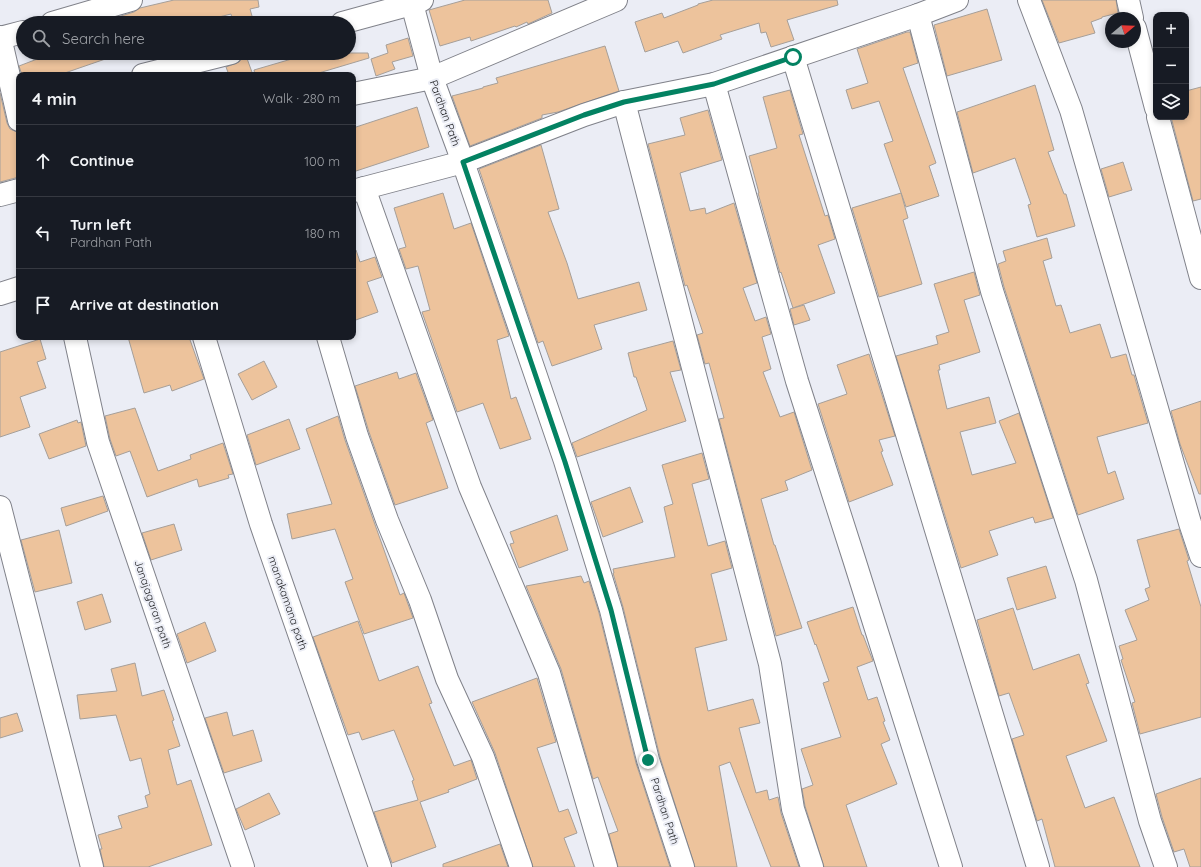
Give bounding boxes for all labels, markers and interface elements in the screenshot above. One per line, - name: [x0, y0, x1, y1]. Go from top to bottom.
- north arrow: [1105, 12, 1141, 48]
- map controls: [1153, 12, 1189, 120]
- button: +: [1153, 12, 1189, 48]
- search box: [16, 16, 356, 60]
- icon: search: [30, 27, 52, 49]
- text: Search here: [62, 29, 145, 48]
- route start: [784, 48, 802, 66]
- button: −: [1153, 48, 1189, 84]
- street label: Pardhan Path: [427, 78, 463, 148]
- button: layers: [1153, 84, 1189, 120]
- text: 4 min: [32, 88, 77, 109]
- text: Walk · 280 m: [263, 90, 340, 106]
- icon: ahead: [32, 150, 54, 172]
- text: Continue: [70, 151, 134, 170]
- text: 100 m: [304, 153, 340, 169]
- text: Turn left: [70, 215, 132, 234]
- icon: left: [32, 222, 54, 244]
- text: 180 m: [305, 225, 340, 241]
- text: Pardhan Path: [70, 234, 152, 250]
- icon: arrive: [32, 294, 54, 316]
- text: Arrive at destination: [70, 295, 219, 314]
- street label: manakamana path: [265, 554, 311, 652]
- street label: Janajagaran path: [131, 558, 175, 650]
- route end: [639, 751, 657, 769]
- street label: Pardhan Path: [648, 776, 682, 846]

